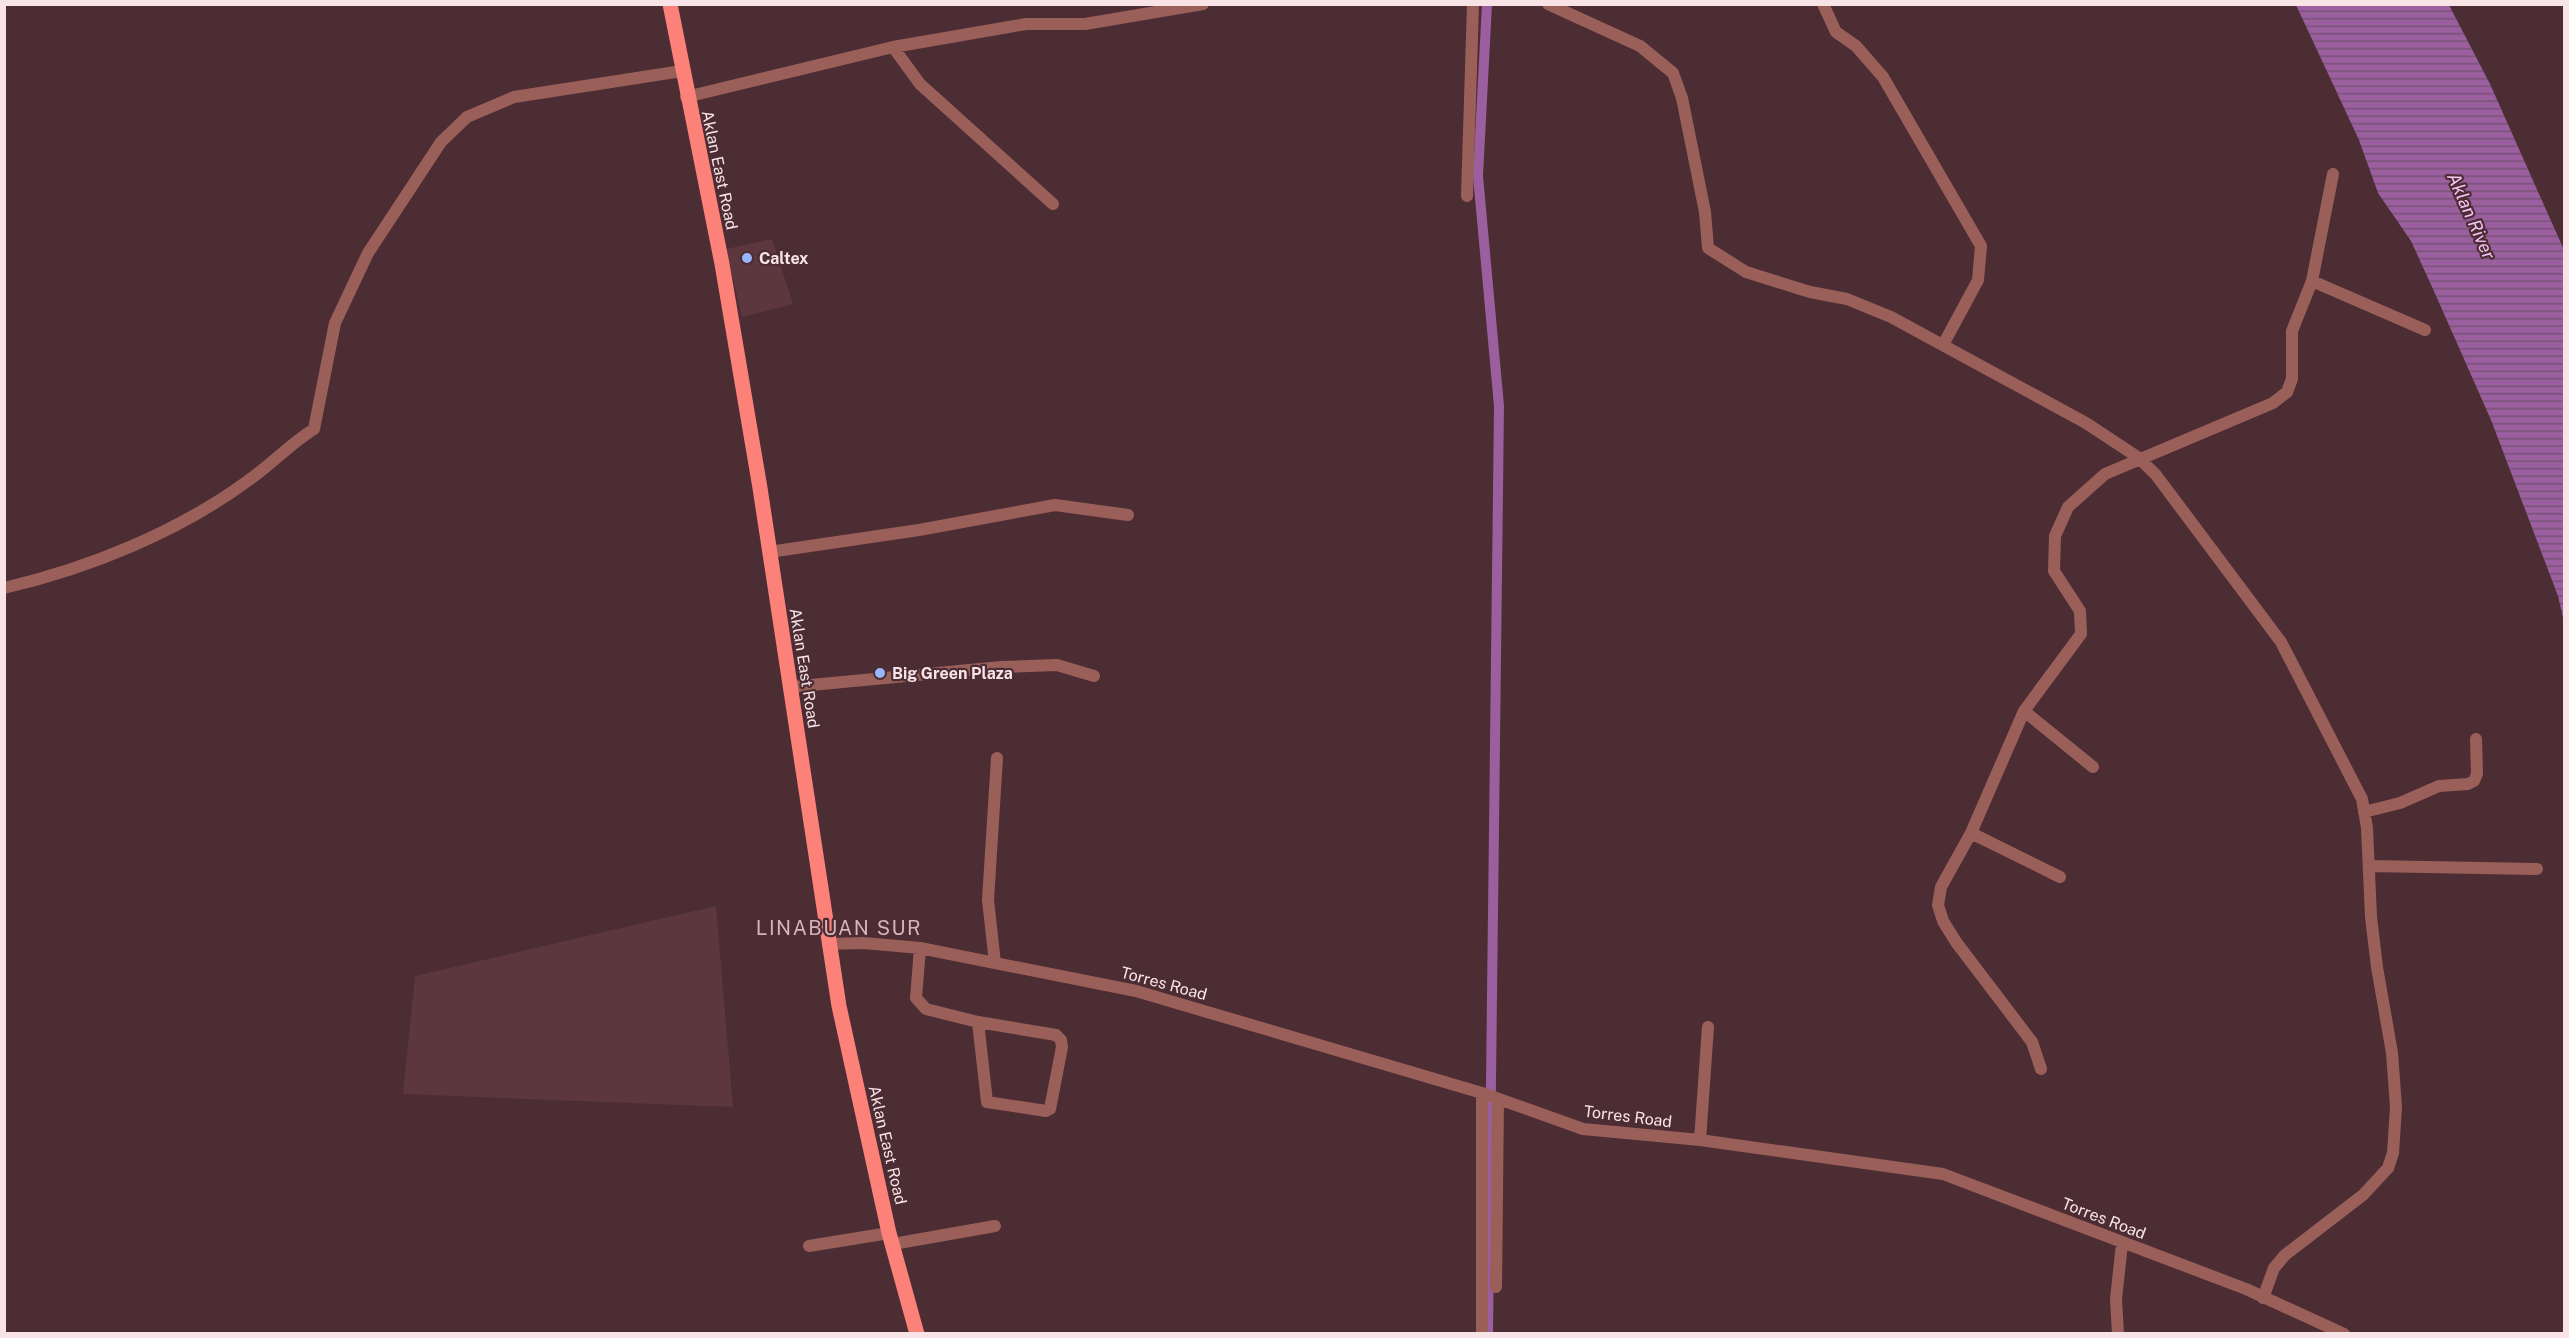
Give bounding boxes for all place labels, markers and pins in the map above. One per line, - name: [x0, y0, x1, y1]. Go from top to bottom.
- place label: Caltex: [759, 249, 809, 268]
- marker: Caltex: [740, 251, 754, 265]
- place label: Big Green Plaza: [892, 664, 1013, 683]
- marker: Big Green Plaza: [873, 666, 887, 680]

